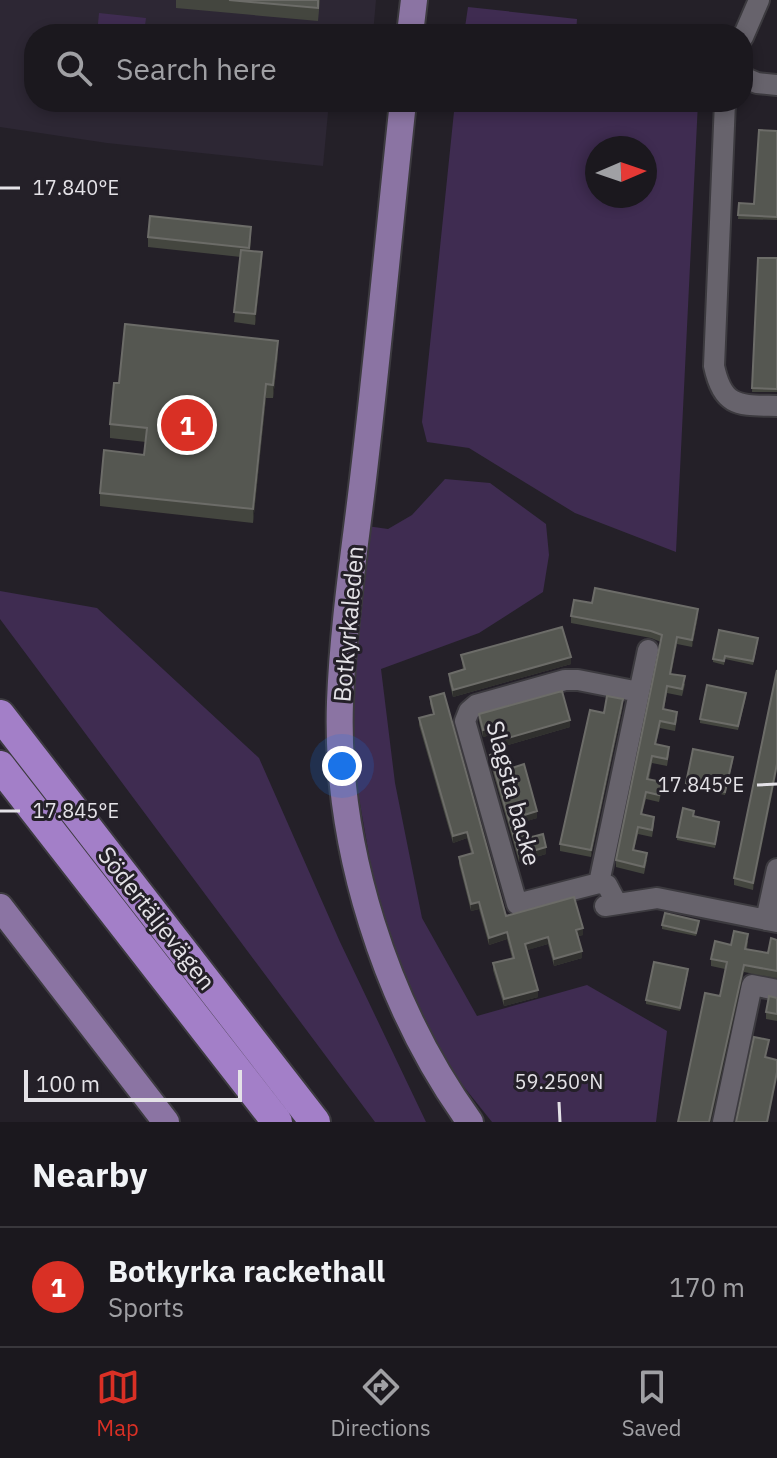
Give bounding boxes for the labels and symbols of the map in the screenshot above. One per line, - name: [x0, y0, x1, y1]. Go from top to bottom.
- north arrow: [585, 136, 657, 208]
- text: 17.840°E: [33, 174, 119, 201]
- pin: 1: [161, 395, 213, 455]
- street label: Botkyrkaleden: [325, 545, 371, 703]
- street label: Slagsta backe: [479, 717, 549, 869]
- your location: [322, 746, 362, 786]
- text: 17.845°E: [658, 771, 744, 798]
- text: 17.845°E: [33, 797, 119, 824]
- street label: Södertäljevägen: [91, 840, 223, 996]
- scale bar: [24, 1066, 242, 1102]
- text: 59.250°N: [515, 1068, 603, 1095]

